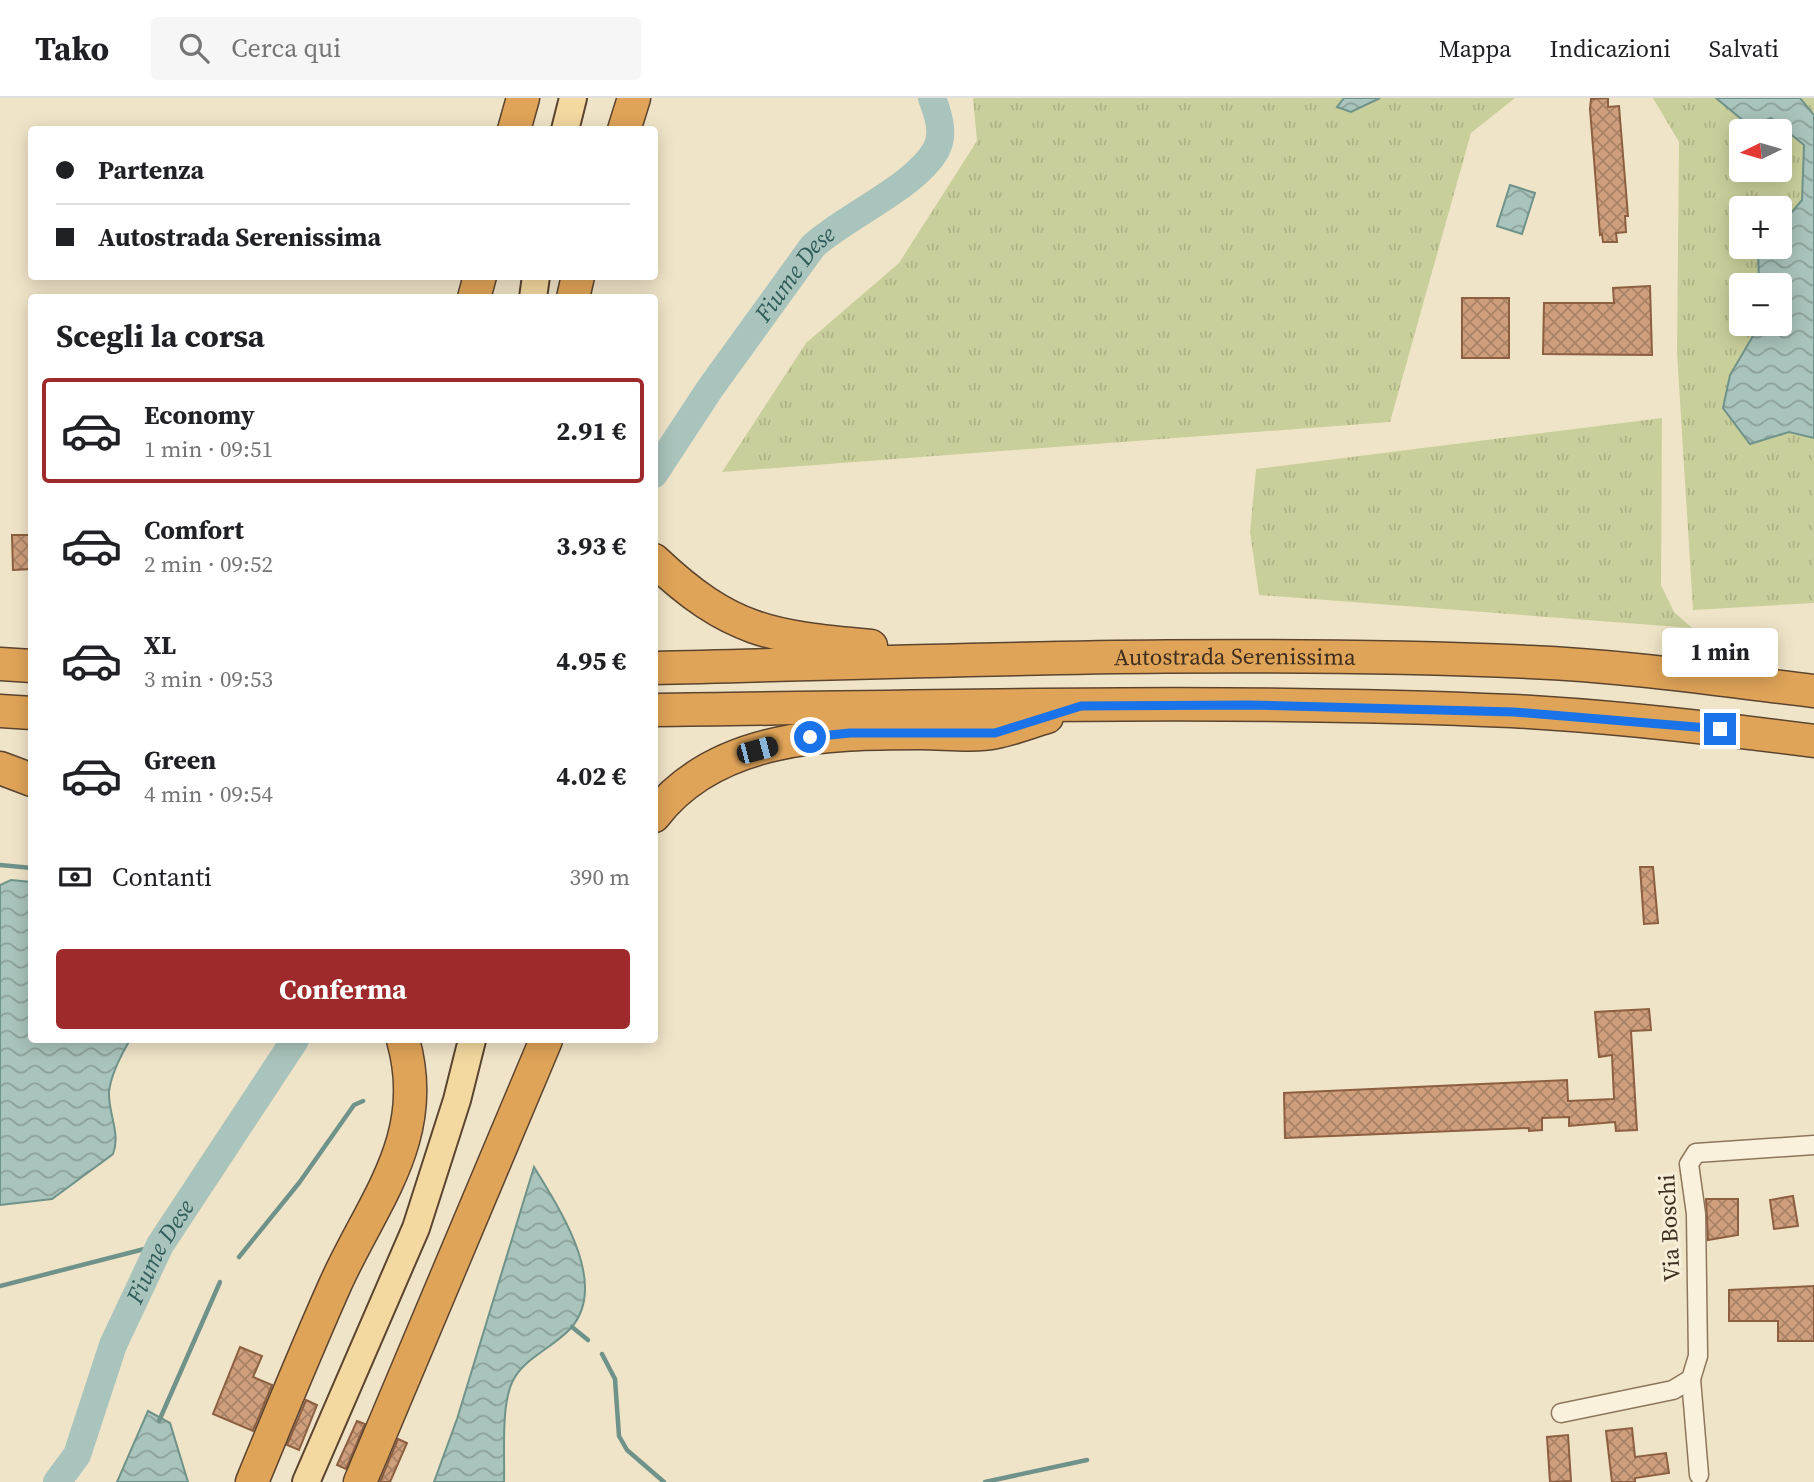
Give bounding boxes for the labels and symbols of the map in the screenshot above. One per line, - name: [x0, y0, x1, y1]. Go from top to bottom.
- north arrow: [1729, 119, 1792, 182]
- water label: Fiume Dese: [746, 217, 842, 329]
- callout: 1 min: [1662, 628, 1778, 676]
- street label: Autostrada Serenissima: [1114, 640, 1356, 673]
- route end: [1704, 713, 1736, 745]
- route start: [794, 721, 826, 753]
- car: [734, 734, 781, 766]
- street label: Via Boschi: [1650, 1173, 1688, 1282]
- water label: Fiume Dese: [117, 1193, 202, 1310]

